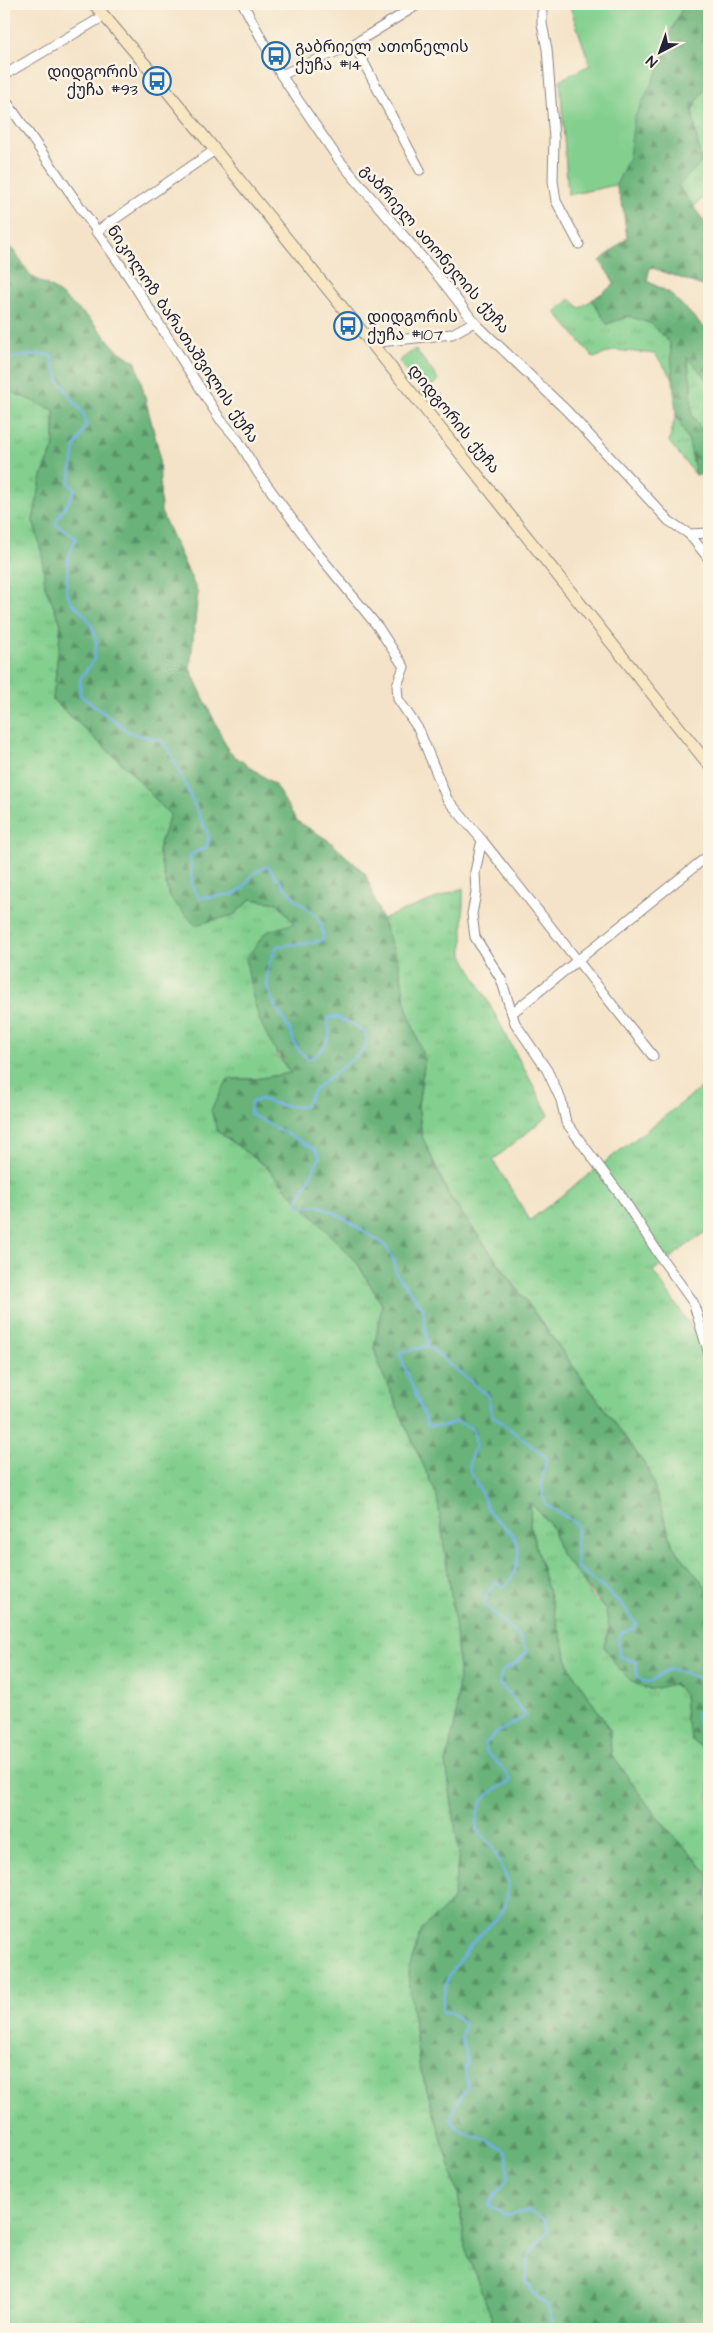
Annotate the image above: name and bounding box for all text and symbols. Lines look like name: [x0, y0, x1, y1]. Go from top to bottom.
north arrow: [636, 28, 686, 78]
place label: გაბრიელ ათონელის ქუჩა #14: [295, 36, 469, 76]
bus stop icon: გაბრიელ ათონელის ქუჩა #14: [261, 41, 291, 71]
text: N: [642, 50, 662, 71]
place label: დიდგორის ქუჩა #93: [47, 61, 138, 101]
bus stop icon: დიდგორის ქუჩა #93: [142, 66, 172, 96]
street label: გაბრიელ ათონელის ქუჩა: [355, 160, 515, 338]
street label: ნიკოლოზ ბარათაშვილის ქუჩა: [102, 221, 264, 447]
place label: დიდგორის ქუჩა #107: [367, 306, 458, 346]
bus stop icon: დიდგორის ქუჩა #107: [333, 311, 363, 341]
street label: დიდგორის ქუჩა: [403, 360, 505, 478]

